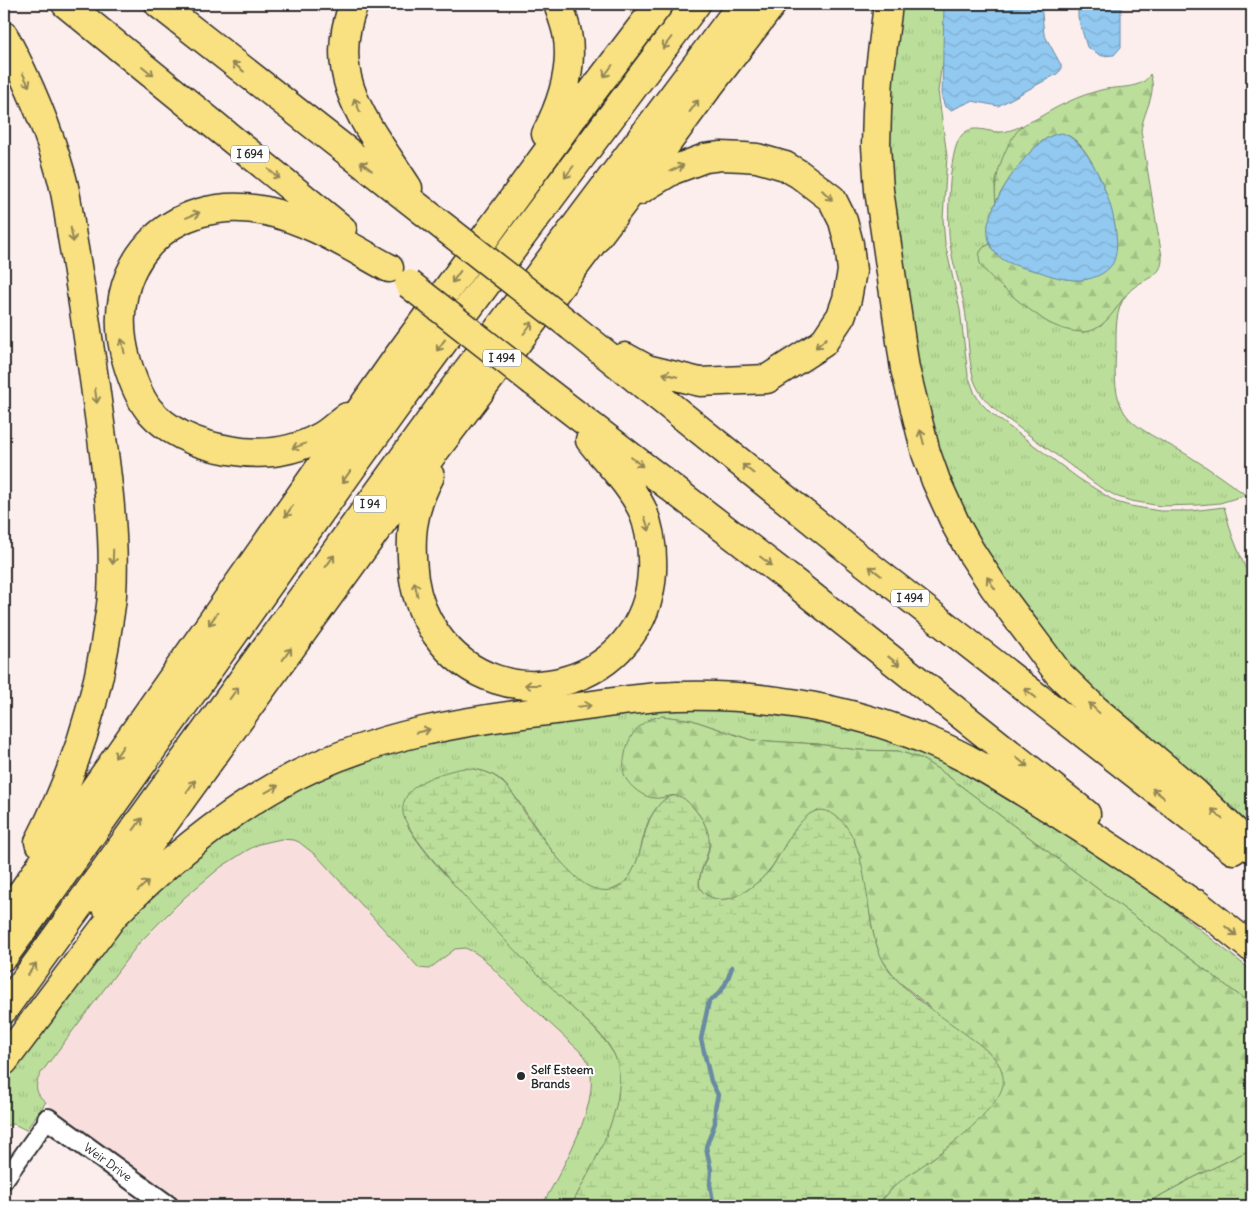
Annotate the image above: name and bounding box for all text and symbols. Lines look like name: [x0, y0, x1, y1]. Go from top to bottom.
one-way arrow: [661, 36, 672, 49]
one-way arrow: [232, 61, 245, 72]
one-way arrow: [603, 64, 614, 77]
one-way arrow: [141, 66, 154, 77]
one-way arrow: [21, 72, 31, 87]
one-way arrow: [351, 98, 361, 113]
one-way arrow: [689, 99, 699, 113]
road number: I 694: [231, 146, 269, 162]
one-way arrow: [360, 161, 373, 172]
one-way arrow: [669, 163, 684, 173]
one-way arrow: [563, 165, 574, 178]
one-way arrow: [267, 168, 280, 179]
one-way arrow: [821, 189, 833, 201]
one-way arrow: [185, 210, 200, 220]
one-way arrow: [67, 227, 77, 243]
one-way arrow: [451, 270, 461, 284]
one-way arrow: [523, 321, 533, 335]
one-way arrow: [815, 337, 827, 349]
one-way arrow: [118, 338, 127, 354]
one-way arrow: [436, 338, 446, 352]
road number: I 494: [483, 349, 521, 366]
one-way arrow: [663, 370, 679, 379]
one-way arrow: [91, 387, 101, 403]
one-way arrow: [917, 430, 926, 446]
one-way arrow: [292, 442, 307, 451]
one-way arrow: [630, 457, 644, 467]
one-way arrow: [742, 463, 755, 474]
one-way arrow: [341, 470, 351, 484]
road number: I 94: [354, 496, 386, 512]
one-way arrow: [284, 504, 294, 518]
one-way arrow: [643, 515, 652, 531]
one-way arrow: [108, 548, 118, 565]
one-way arrow: [324, 555, 335, 568]
one-way arrow: [759, 556, 773, 566]
one-way arrow: [869, 565, 882, 576]
one-way arrow: [986, 576, 997, 590]
one-way arrow: [411, 582, 420, 598]
road number: I 494: [891, 590, 929, 606]
one-way arrow: [208, 612, 218, 626]
one-way arrow: [282, 647, 292, 661]
one-way arrow: [887, 656, 901, 666]
one-way arrow: [524, 680, 540, 690]
one-way arrow: [229, 686, 239, 700]
one-way arrow: [1024, 687, 1037, 698]
one-way arrow: [575, 701, 591, 711]
one-way arrow: [1088, 702, 1101, 714]
one-way arrow: [415, 726, 431, 735]
one-way arrow: [114, 745, 124, 759]
one-way arrow: [1015, 756, 1028, 767]
one-way arrow: [186, 780, 197, 793]
one-way arrow: [265, 784, 280, 794]
one-way arrow: [1152, 787, 1165, 798]
one-way arrow: [1211, 808, 1224, 820]
one-way arrow: [133, 817, 143, 831]
one-way arrow: [136, 881, 149, 892]
one-way arrow: [1224, 926, 1237, 937]
one-way arrow: [27, 963, 37, 977]
place label: Self Esteem Brands: [531, 1062, 594, 1091]
marker: Self Esteem Brands: [515, 1070, 527, 1082]
street label: Weir Drive: [81, 1140, 135, 1184]

